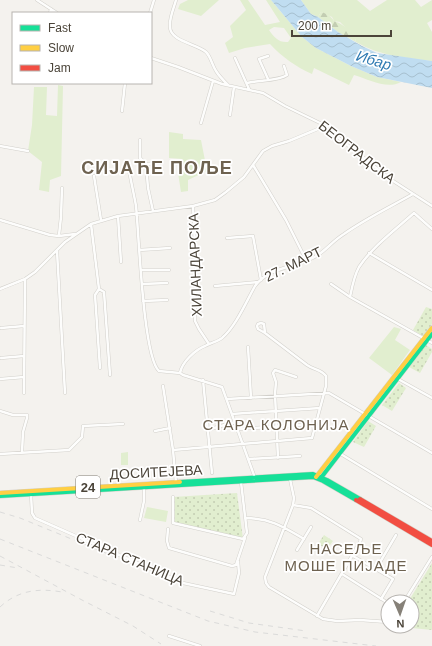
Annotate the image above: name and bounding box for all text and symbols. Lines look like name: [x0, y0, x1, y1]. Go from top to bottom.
legend: [12, 12, 152, 84]
scale bar: [292, 12, 391, 38]
text: 200 m: [298, 19, 331, 33]
text: Fast: [48, 21, 72, 35]
text: Slow: [48, 41, 74, 55]
water label: Ибар: [354, 47, 394, 73]
text: Jam: [48, 61, 71, 75]
street label: БЕОГРАДСКА: [316, 117, 399, 187]
district label: СИЈАЋЕ ПОЉЕ: [81, 158, 233, 178]
street label: ХИЛАНДАРСКА: [185, 212, 205, 317]
street label: 27. МАРТ: [262, 243, 325, 285]
district label: СТАРА КОЛОНИЈА: [203, 416, 349, 433]
street label: ДОСИТЕЈЕВА: [109, 462, 204, 482]
road number: 24: [76, 476, 100, 498]
street label: СТАРА СТАНИЦА: [74, 529, 187, 589]
district label: НАСЕЉЕ МОШЕ ПИЈАДЕ: [285, 540, 407, 574]
north arrow: [380, 594, 420, 634]
text: N: [396, 618, 405, 630]

